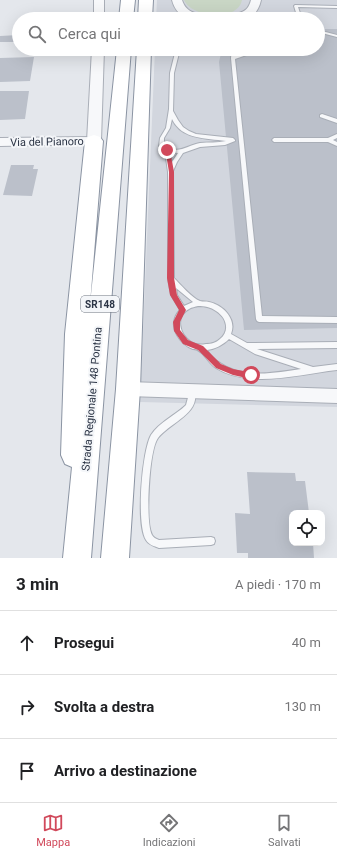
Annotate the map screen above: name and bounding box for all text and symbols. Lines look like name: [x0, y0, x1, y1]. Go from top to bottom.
search box: [12, 12, 325, 56]
icon: search: [26, 23, 48, 45]
text: Cerca qui: [58, 25, 121, 43]
street label: Via del Pianoro: [10, 135, 84, 149]
route end: [158, 141, 176, 159]
road number: SR148: [81, 296, 119, 312]
street label: Strada Regionale 148 Pontina: [79, 326, 105, 471]
route start: [242, 366, 260, 384]
map controls: [289, 510, 325, 546]
button: locate: [289, 510, 325, 546]
text: 3 min: [16, 574, 59, 594]
text: A piedi · 170 m: [235, 577, 321, 592]
icon: ahead: [16, 632, 38, 654]
text: Prosegui: [54, 634, 114, 652]
text: 40 m: [292, 635, 321, 650]
icon: right: [16, 696, 38, 718]
text: Svolta a destra: [54, 698, 154, 716]
text: 130 m: [284, 699, 321, 714]
icon: arrive: [16, 760, 38, 782]
text: Arrivo a destinazione: [54, 762, 197, 780]
tab: Mappa: [36, 812, 70, 849]
tab: Indicazioni: [143, 812, 196, 849]
tab: Salvati: [268, 812, 301, 849]

